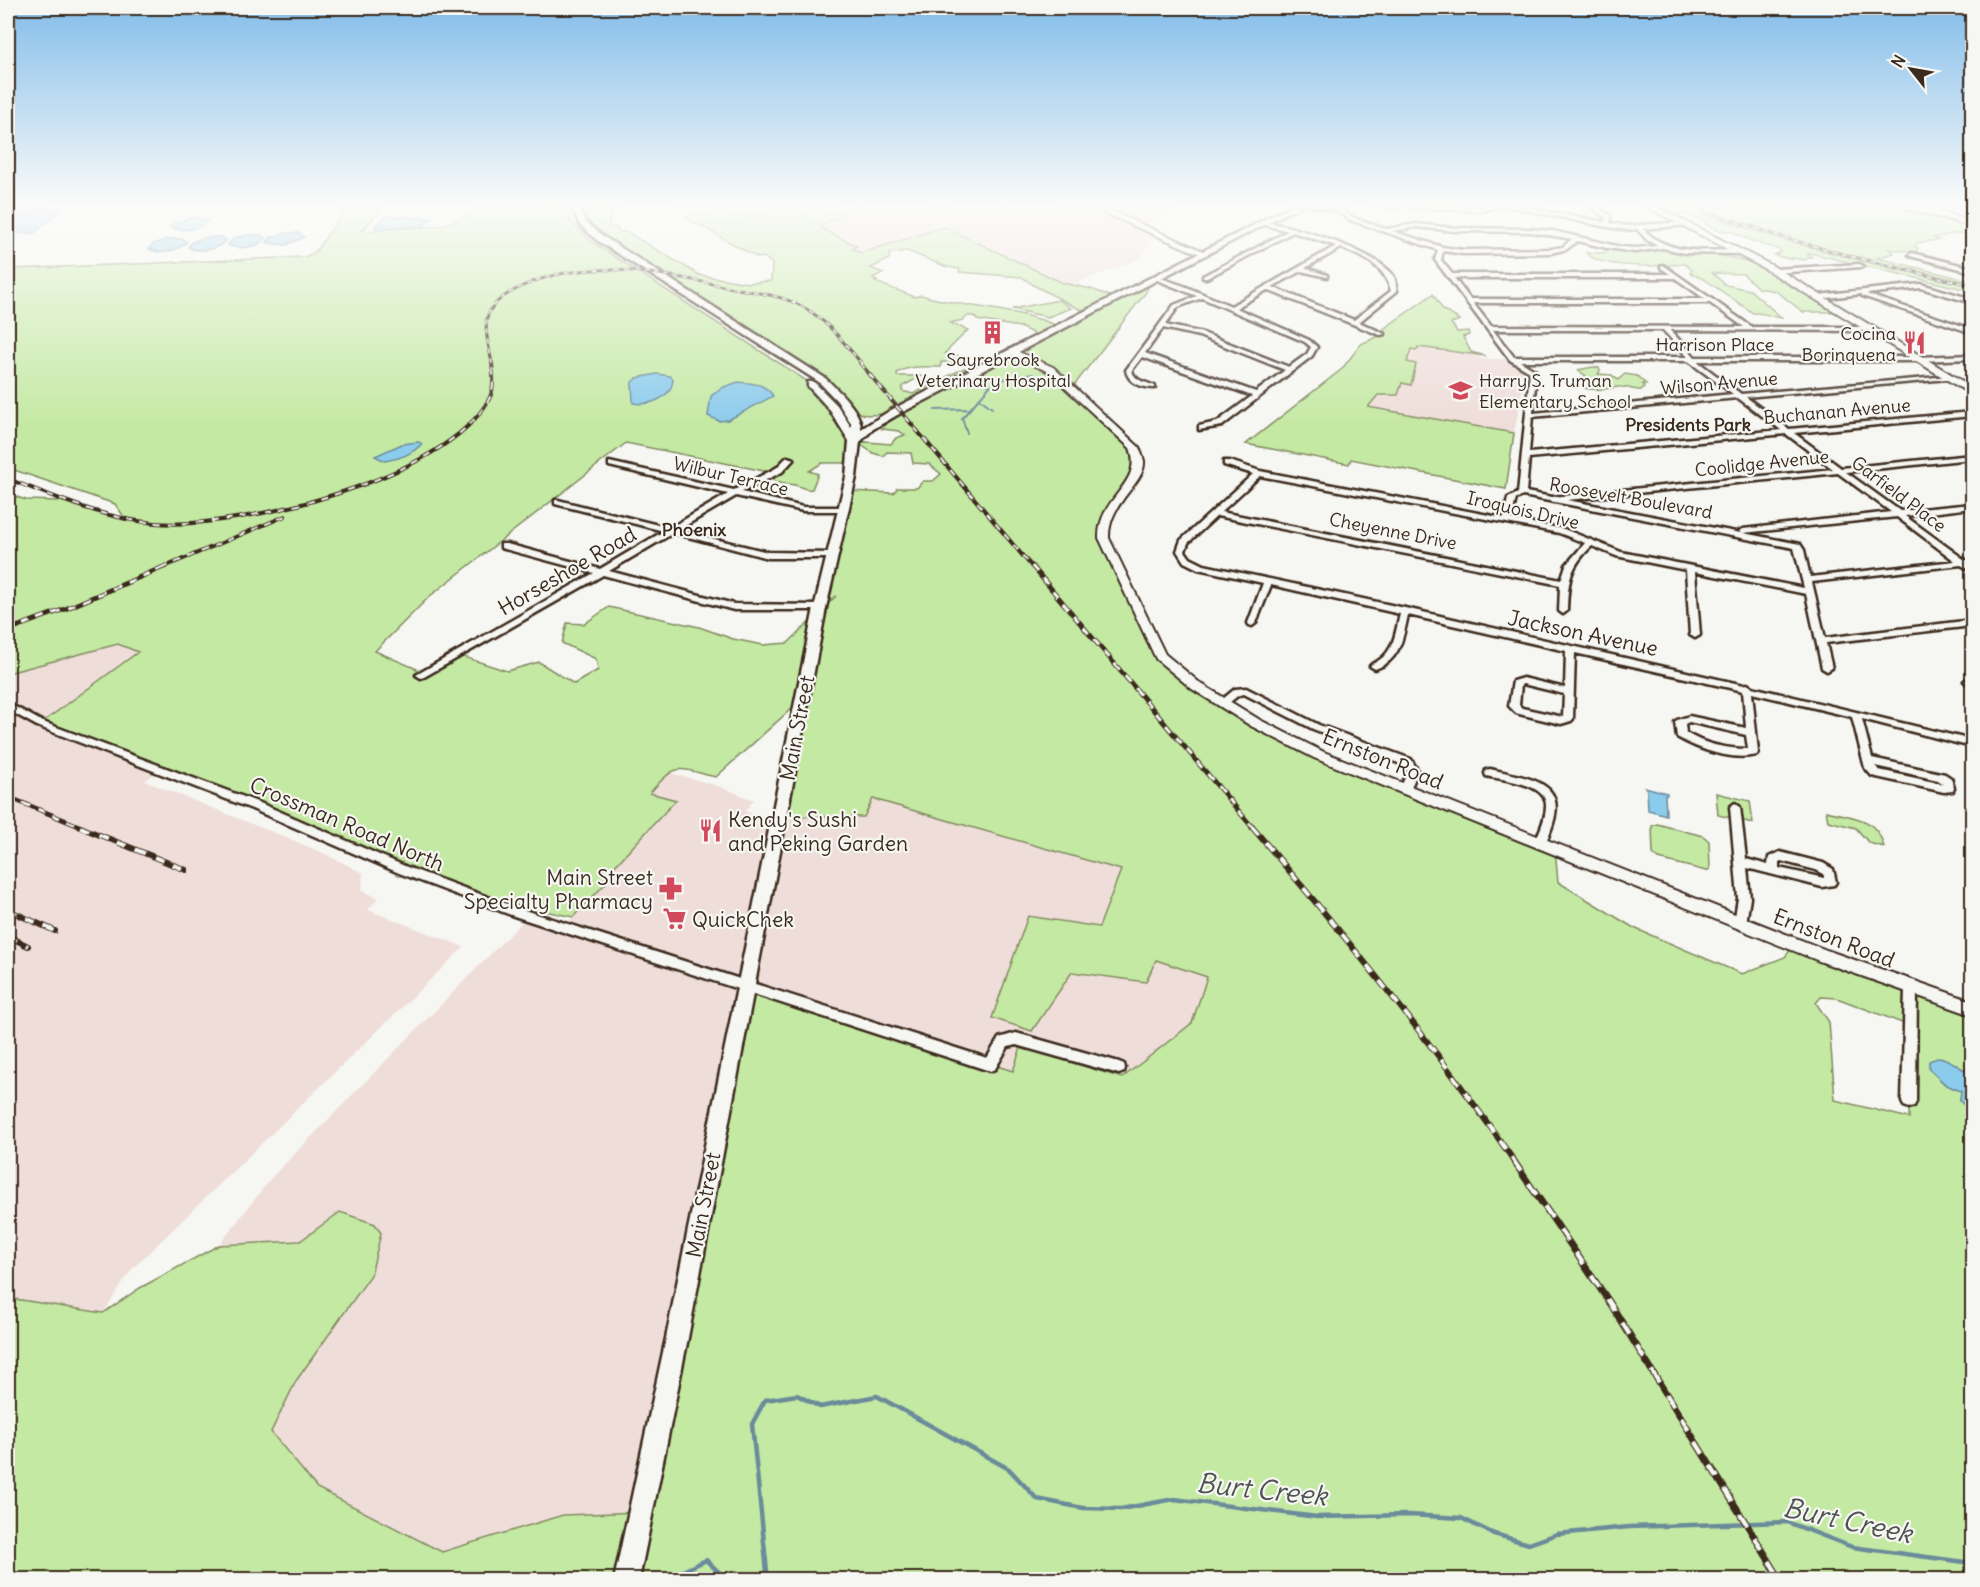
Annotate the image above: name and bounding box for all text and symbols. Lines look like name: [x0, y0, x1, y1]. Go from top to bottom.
north arrow: [1881, 39, 1941, 99]
text: N: [1887, 51, 1910, 71]
building icon: Sayrebrook Veterinary Hospital: [980, 320, 1006, 346]
place label: Cocina Borinquena: [1802, 322, 1896, 366]
restaurant icon: Cocina Borinquena: [1901, 330, 1927, 356]
street label: Harrison Place: [1656, 333, 1774, 356]
place label: Sayrebrook Veterinary Hospital: [915, 348, 1071, 392]
street label: Wilson Avenue: [1659, 366, 1779, 400]
place label: Harry S. Truman Elementary School: [1479, 369, 1631, 413]
school or university icon: Harry S. Truman Elementary School: [1448, 377, 1474, 403]
street label: Buchanan Avenue: [1762, 393, 1912, 429]
district label: Presidents Park: [1625, 413, 1751, 436]
street label: Coolidge Avenue: [1694, 445, 1830, 481]
street label: Garfield Place: [1847, 451, 1951, 537]
street label: Wilbur Terrace: [671, 452, 791, 500]
street label: Roosevelt Boulevard: [1548, 472, 1715, 524]
street label: Iroquois Drive: [1465, 486, 1581, 534]
street label: Cheyenne Drive: [1327, 507, 1459, 555]
district label: Phoenix: [662, 518, 726, 541]
street label: Horseshoe Road: [493, 520, 641, 622]
street label: Jackson Avenue: [1505, 604, 1661, 662]
street label: Main Street: [774, 673, 820, 783]
street label: Ernston Road: [1319, 723, 1447, 795]
street label: Crossman Road North: [246, 771, 448, 877]
place label: Kendy's Sushi and Peking Garden: [728, 806, 908, 857]
restaurant icon: Kendy's Sushi and Peking Garden: [697, 818, 723, 844]
place label: Main Street Specialty Pharmacy: [464, 864, 653, 915]
pharmacy icon: Main Street Specialty Pharmacy: [658, 876, 684, 902]
street label: Ernston Road: [1770, 902, 1898, 974]
supermarket icon: QuickChek: [661, 906, 687, 932]
place label: QuickChek: [692, 906, 794, 933]
street label: Main Street: [680, 1150, 726, 1260]
water label: Burt Creek: [1195, 1465, 1331, 1513]
water label: Burt Creek: [1781, 1490, 1918, 1551]

